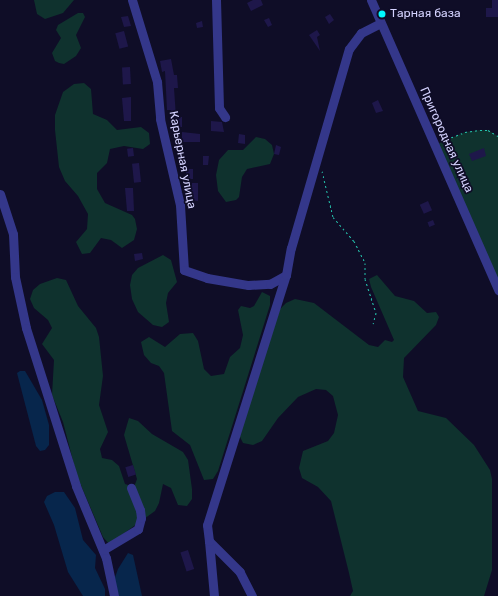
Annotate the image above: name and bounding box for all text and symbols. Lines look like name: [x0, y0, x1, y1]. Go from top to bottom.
place label: Тарная база: [390, 7, 460, 21]
marker: Тарная база: [377, 9, 387, 19]
street label: Пригородная улица: [416, 85, 476, 195]
street label: Карьерная улица: [165, 110, 199, 210]

